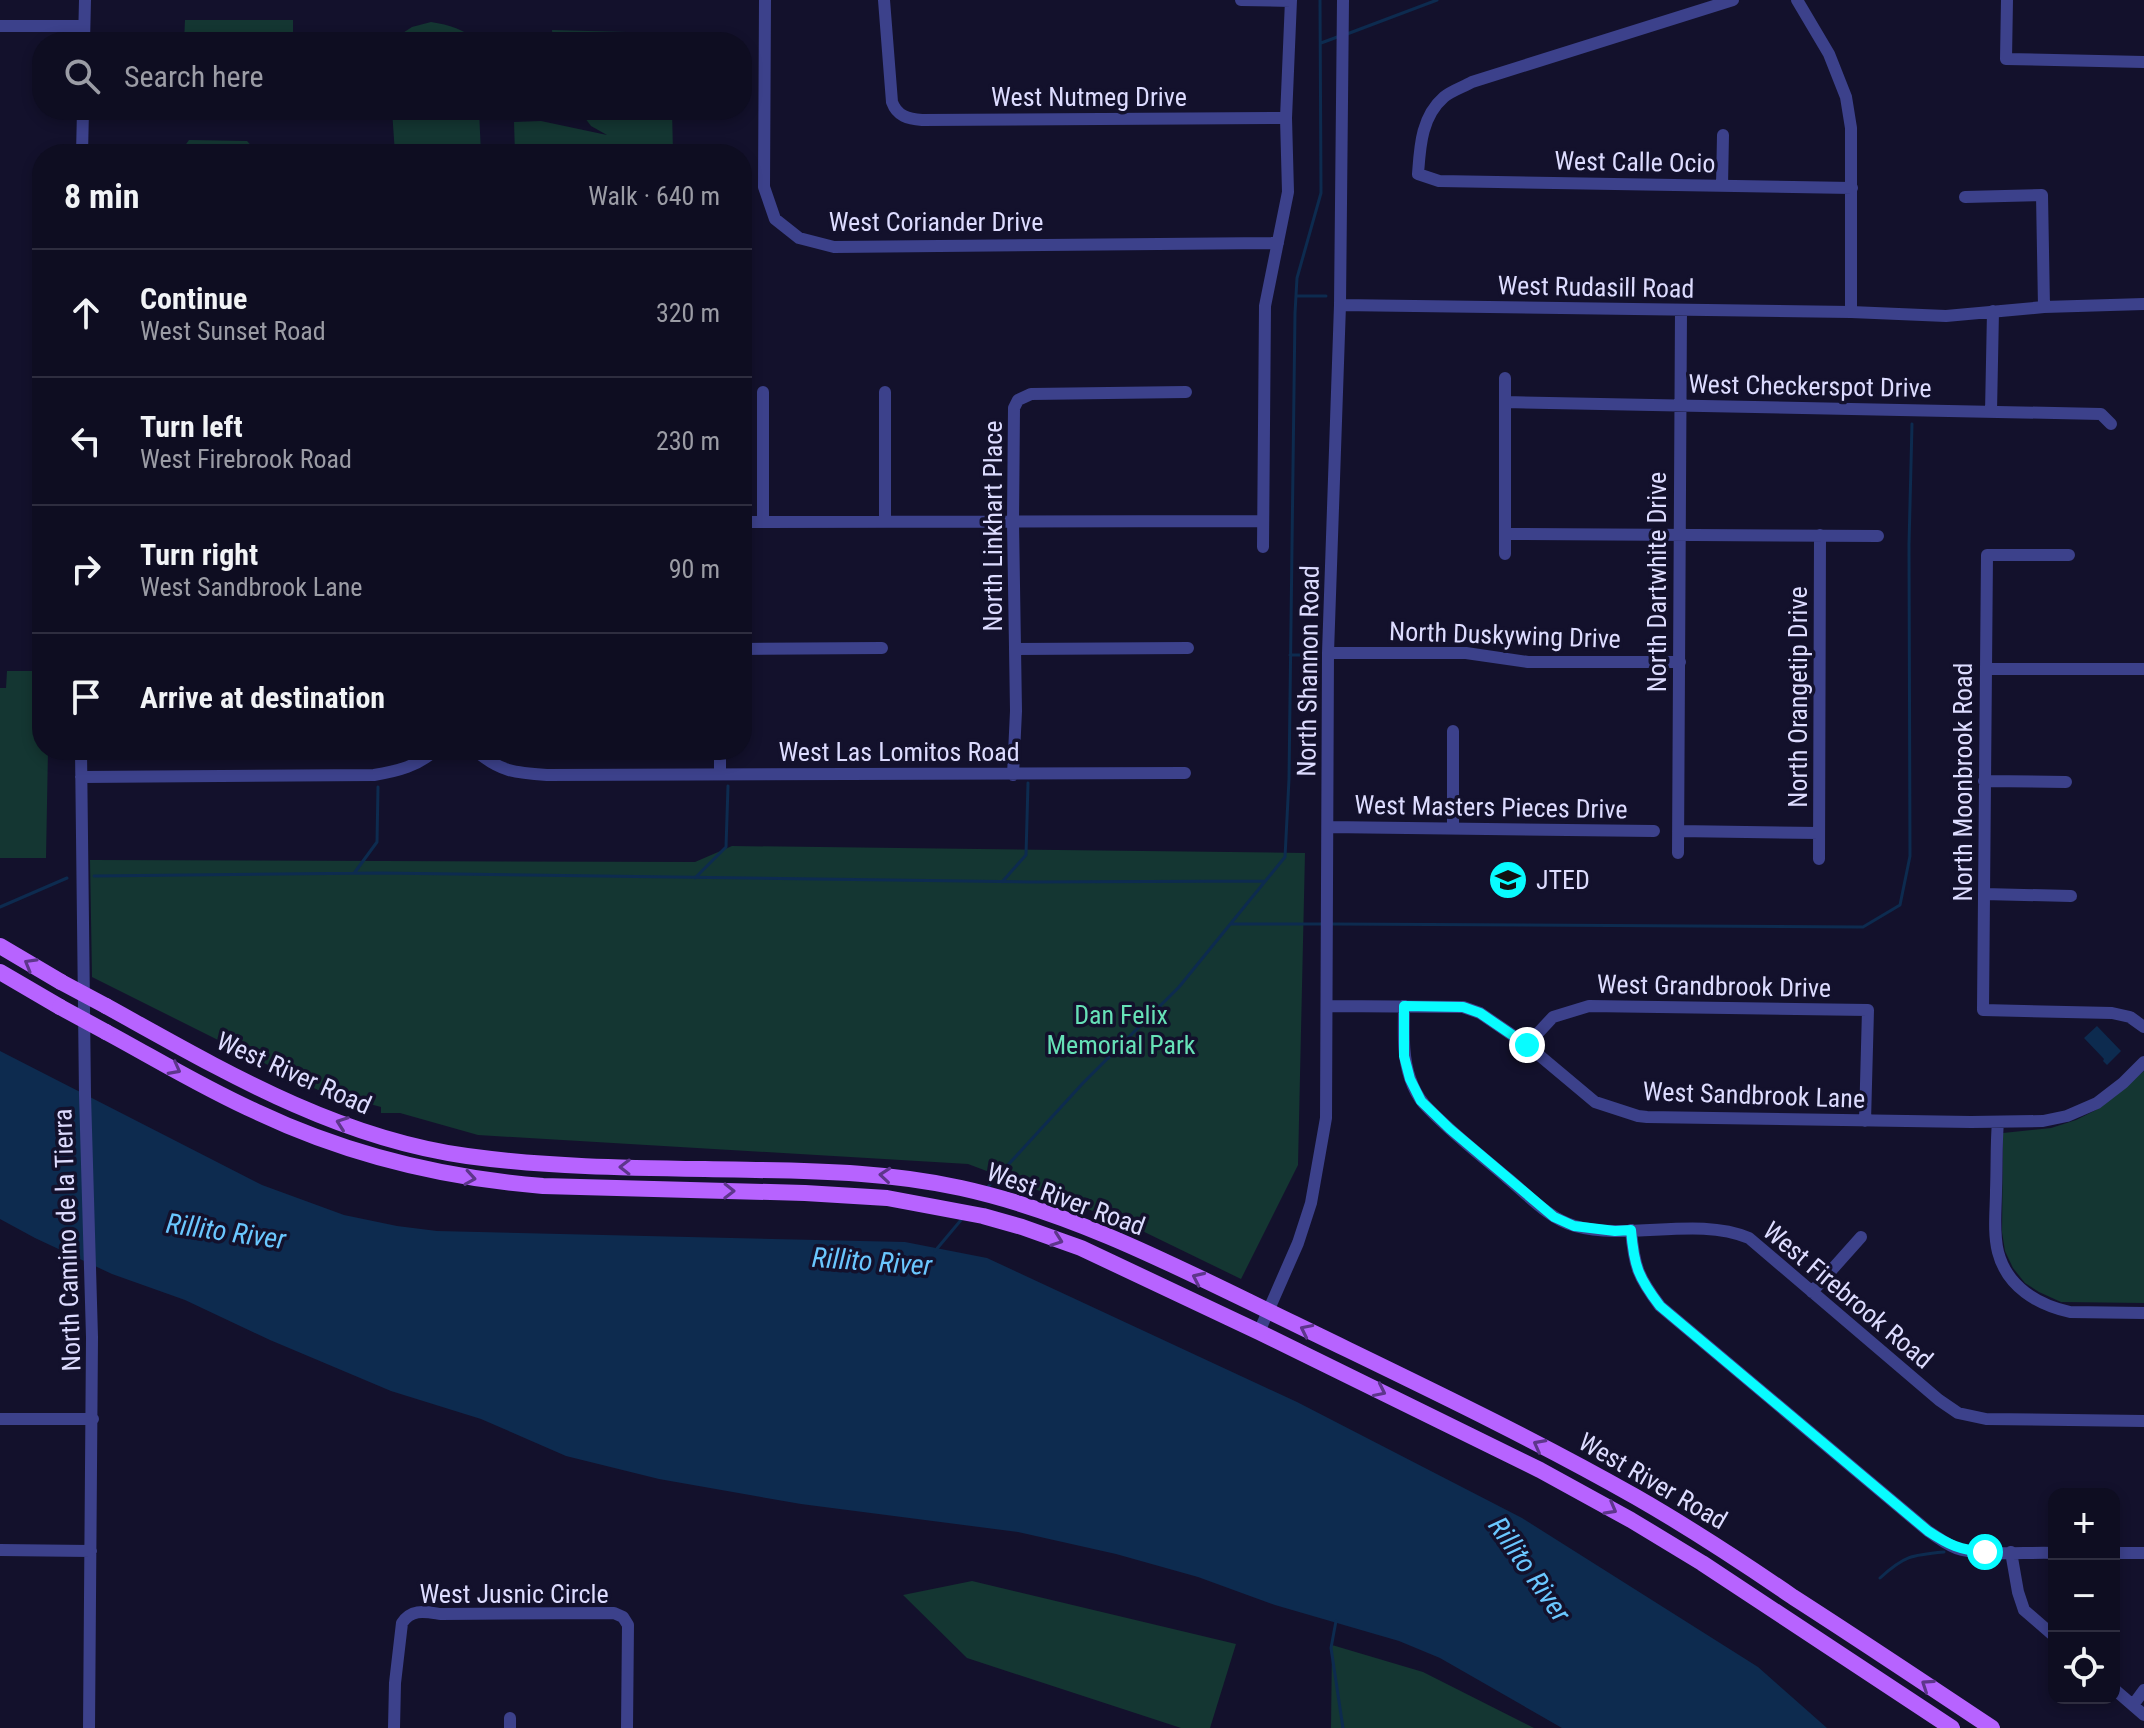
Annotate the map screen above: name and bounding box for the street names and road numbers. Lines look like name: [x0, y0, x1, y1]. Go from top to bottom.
street label: West Nutmeg Drive: [991, 82, 1187, 112]
street label: West Calle Ocio: [1554, 146, 1716, 178]
street label: West Coriander Drive: [829, 207, 1043, 237]
street label: West Rudasill Road: [1497, 270, 1695, 304]
street label: West Checkerspot Drive: [1688, 369, 1932, 403]
street label: North Linkhart Place: [978, 421, 1008, 631]
street label: North Dartwhite Drive: [1642, 472, 1672, 692]
street label: North Shannon Road: [1291, 565, 1325, 777]
street label: North Orangetip Drive: [1783, 586, 1813, 808]
street label: North Duskywing Drive: [1389, 616, 1621, 654]
street label: North Moonbrook Road: [1948, 663, 1978, 901]
street label: West Las Lomitos Road: [778, 737, 1020, 767]
street label: West Masters Pieces Drive: [1354, 790, 1628, 824]
street label: West Grandbrook Drive: [1597, 969, 1831, 1003]
street label: West River Road: [212, 1026, 376, 1120]
street label: West Sandbrook Lane: [1642, 1076, 1866, 1114]
street label: North Camino de la Tierra: [47, 1108, 87, 1372]
street label: West River Road: [983, 1156, 1149, 1242]
street label: West Firebrook Road: [1757, 1215, 1939, 1375]
street label: West River Road: [1574, 1426, 1732, 1536]
street label: West Jusnic Circle: [419, 1579, 609, 1609]

